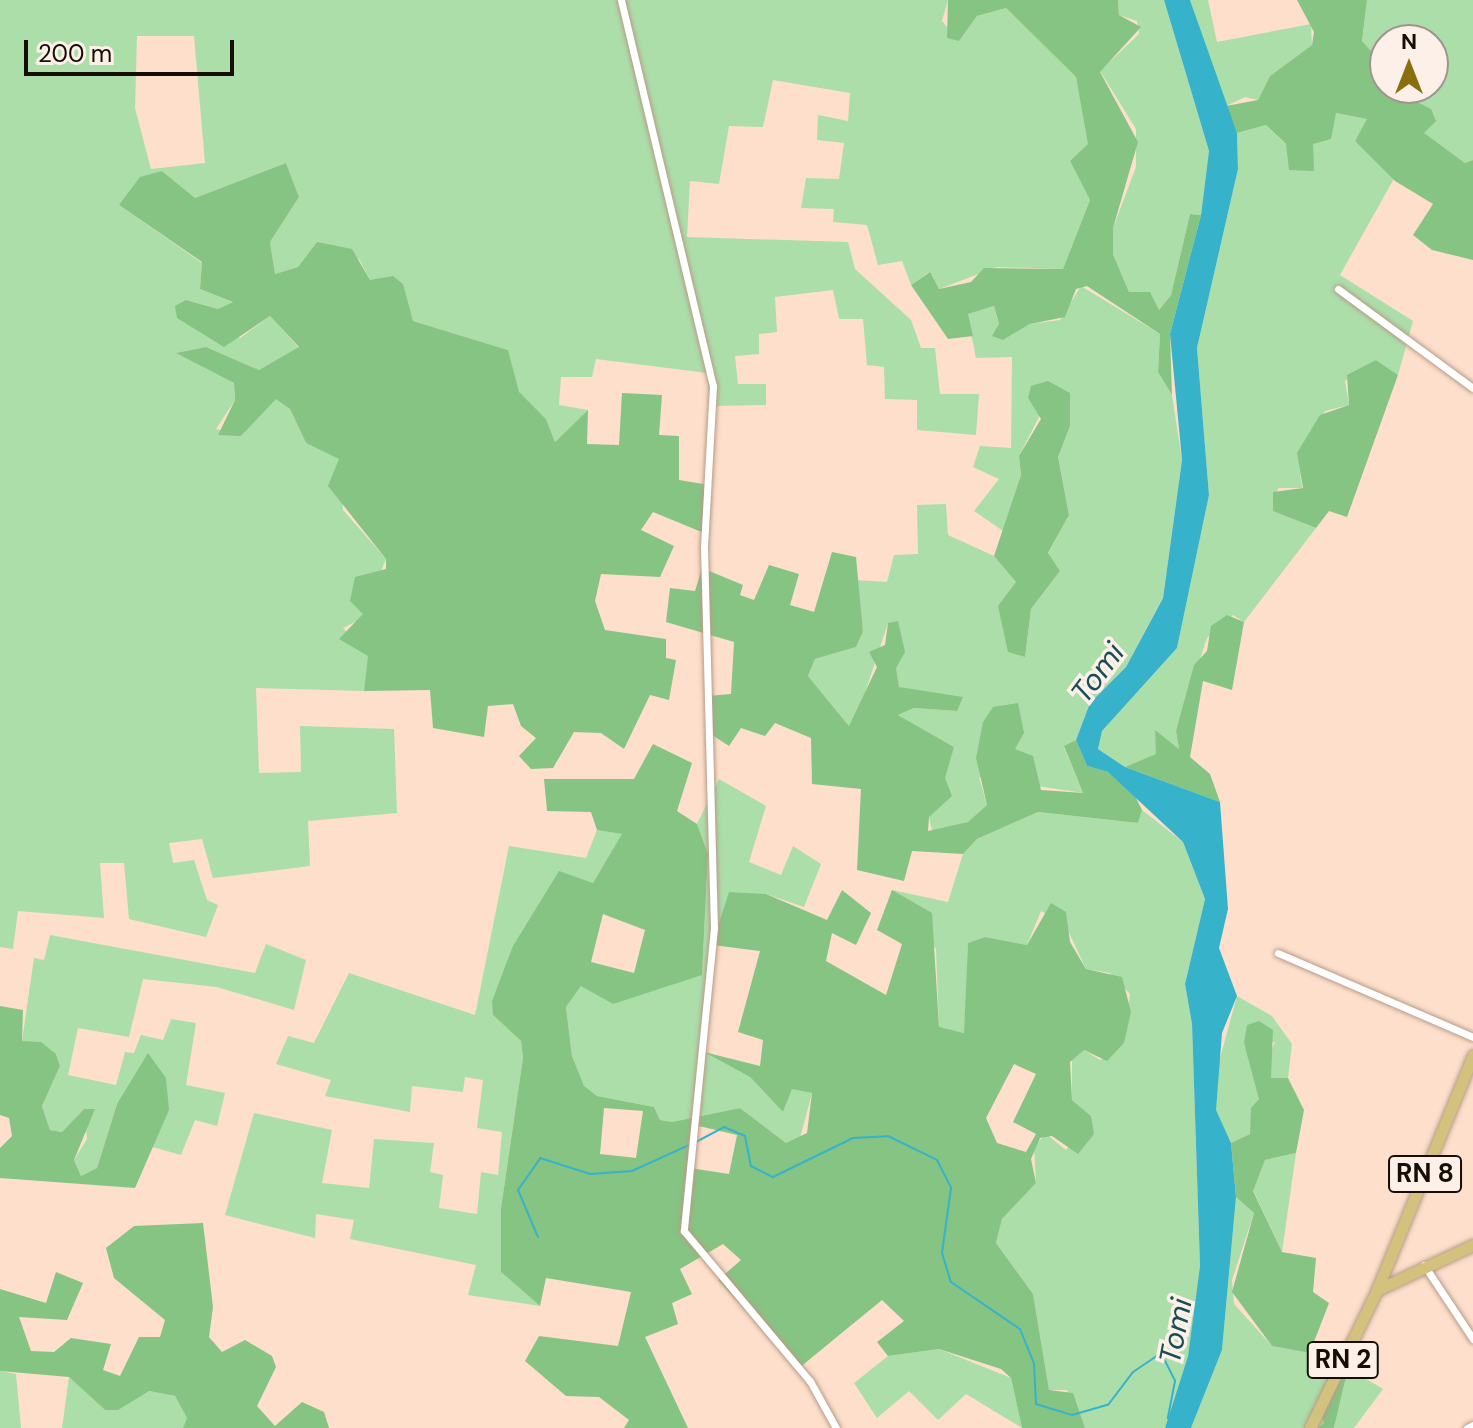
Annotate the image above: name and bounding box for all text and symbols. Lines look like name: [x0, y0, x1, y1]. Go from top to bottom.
scale bar: [28, 24, 238, 74]
north arrow: [1369, 24, 1449, 104]
text: N: [1401, 27, 1417, 56]
text: 200 m: [38, 38, 112, 69]
water label: Tomi: [1064, 636, 1132, 710]
road number: RN 8: [1387, 1152, 1463, 1196]
water label: Tomi: [1152, 1295, 1200, 1367]
road number: RN 2: [1305, 1338, 1381, 1382]

